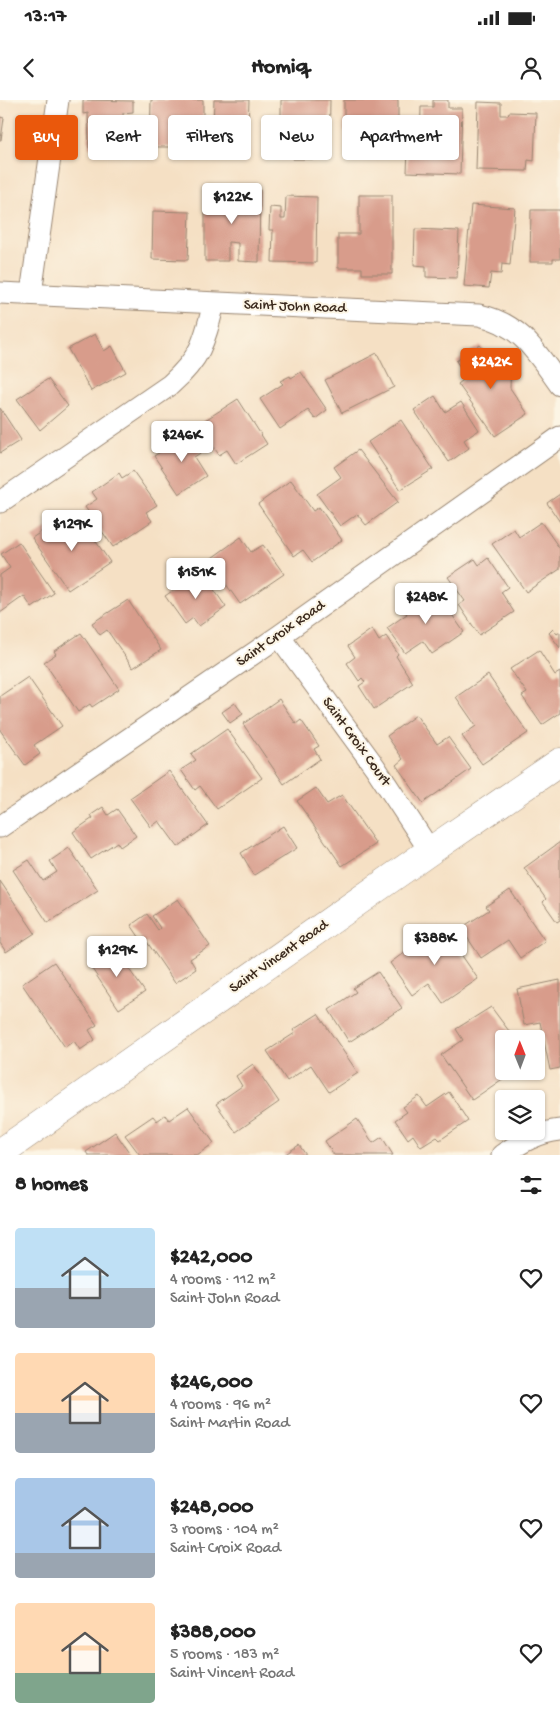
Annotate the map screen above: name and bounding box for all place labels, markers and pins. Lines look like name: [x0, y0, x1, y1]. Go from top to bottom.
pin: $122K: [197, 182, 267, 225]
pin: $242K: [456, 348, 526, 390]
pin: $246K: [147, 420, 217, 463]
pin: $129K: [37, 510, 107, 552]
pin: $151K: [161, 558, 231, 600]
pin: $248K: [391, 582, 461, 625]
pin: $388K: [400, 924, 470, 966]
pin: $129K: [82, 936, 152, 978]

